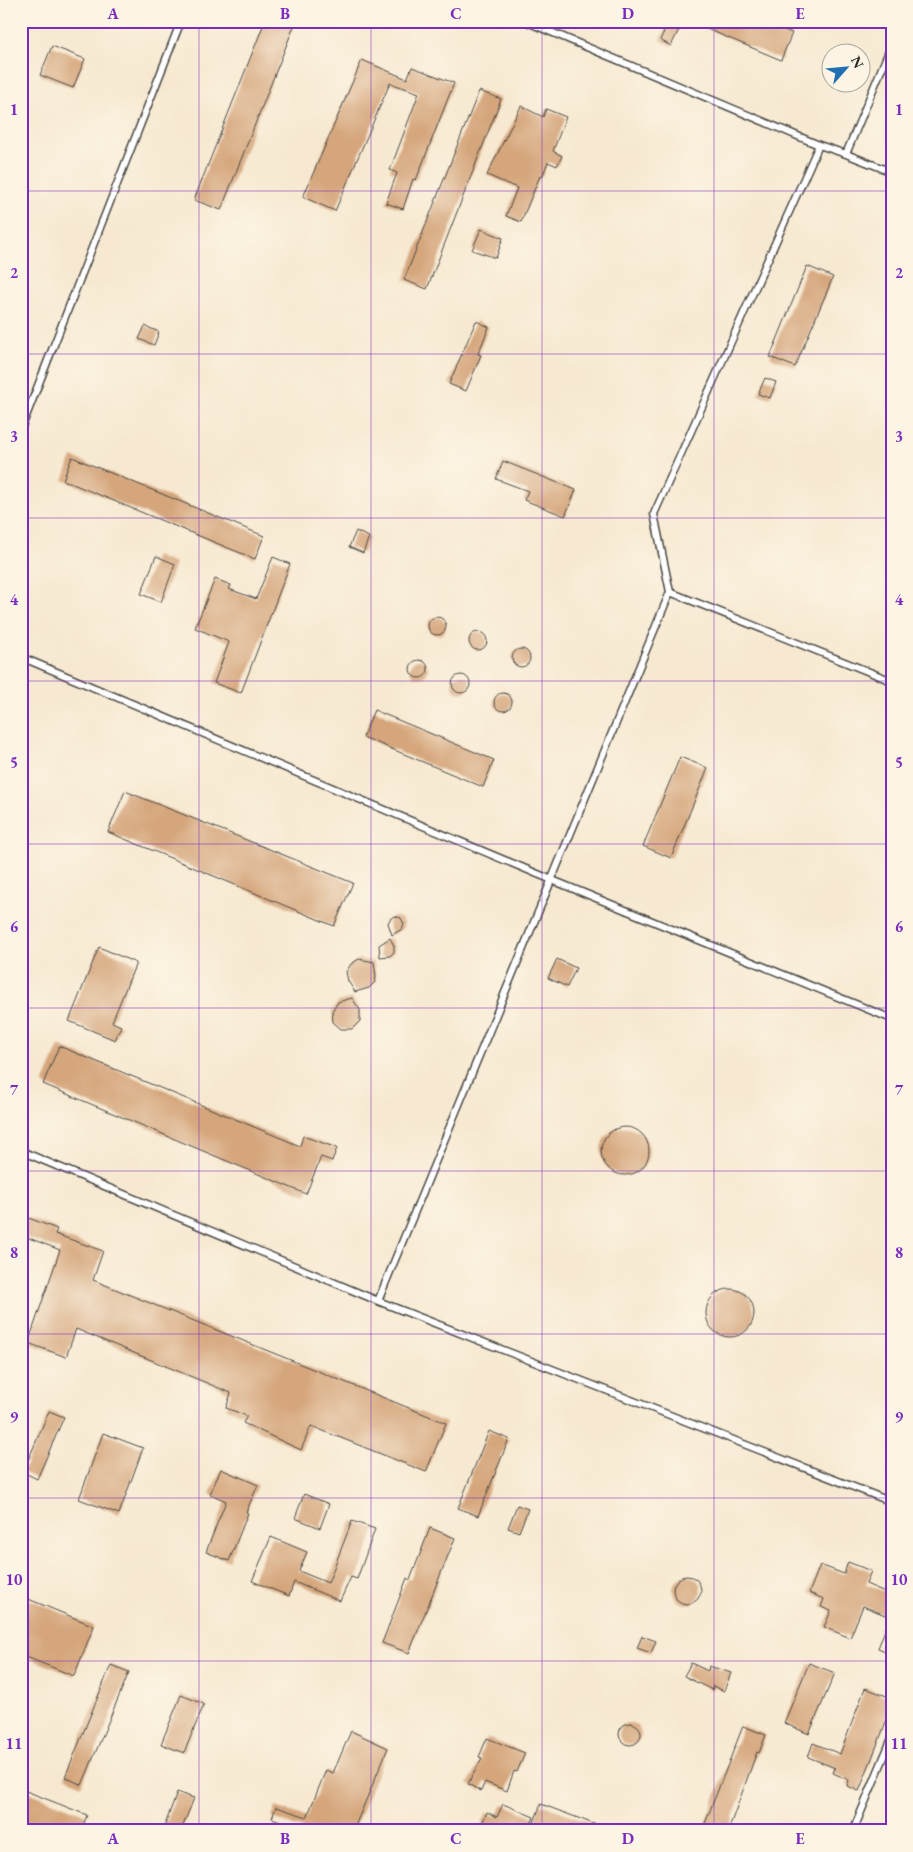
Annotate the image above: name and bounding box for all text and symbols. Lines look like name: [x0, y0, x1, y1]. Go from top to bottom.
text: A: [106, 3, 119, 24]
text: B: [280, 3, 290, 24]
text: C: [450, 3, 462, 24]
text: D: [622, 3, 634, 24]
text: E: [795, 3, 805, 24]
north arrow: [820, 42, 870, 92]
text: N: [847, 53, 868, 72]
text: 1: [10, 99, 18, 120]
text: 1: [895, 99, 903, 120]
text: 2: [10, 262, 19, 283]
text: 2: [895, 262, 904, 283]
text: 3: [10, 426, 18, 447]
text: 3: [895, 426, 903, 447]
text: 4: [10, 589, 19, 610]
text: 4: [895, 589, 904, 610]
text: 5: [10, 752, 18, 773]
text: 5: [895, 752, 903, 773]
text: 6: [10, 916, 19, 937]
text: 6: [895, 916, 904, 937]
text: 7: [10, 1079, 19, 1100]
text: 7: [895, 1079, 904, 1100]
text: 8: [10, 1242, 18, 1263]
text: 8: [895, 1242, 903, 1263]
text: 9: [10, 1406, 19, 1427]
text: 9: [895, 1406, 904, 1427]
text: 10: [6, 1569, 23, 1590]
text: 10: [891, 1569, 908, 1590]
text: 11: [6, 1733, 22, 1754]
text: 11: [891, 1733, 907, 1754]
text: A: [106, 1828, 119, 1849]
text: B: [280, 1828, 290, 1849]
text: C: [450, 1828, 462, 1849]
text: D: [622, 1828, 634, 1849]
text: E: [795, 1828, 805, 1849]

